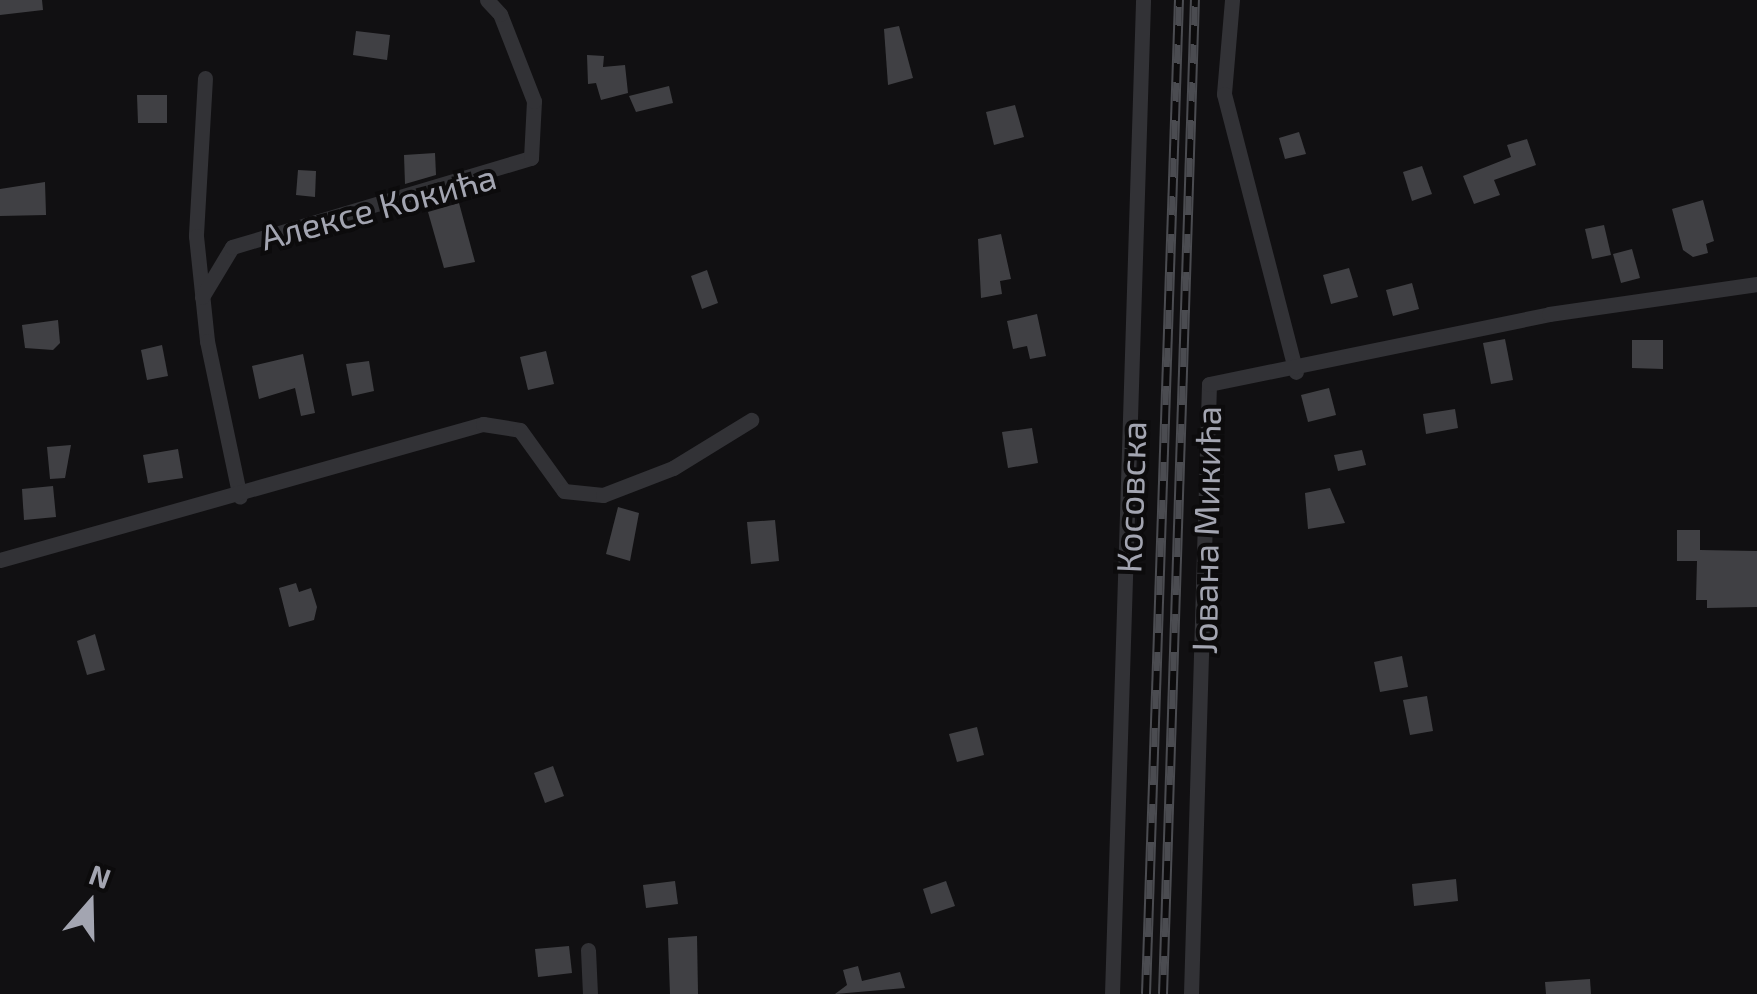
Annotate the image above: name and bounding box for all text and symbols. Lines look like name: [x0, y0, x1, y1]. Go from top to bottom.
street label: Алексе Кокића: [255, 154, 501, 258]
street label: Јована Микића: [1182, 405, 1228, 655]
street label: Косовска: [1106, 420, 1154, 574]
north arrow: [40, 854, 140, 954]
text: N: [85, 856, 116, 895]

